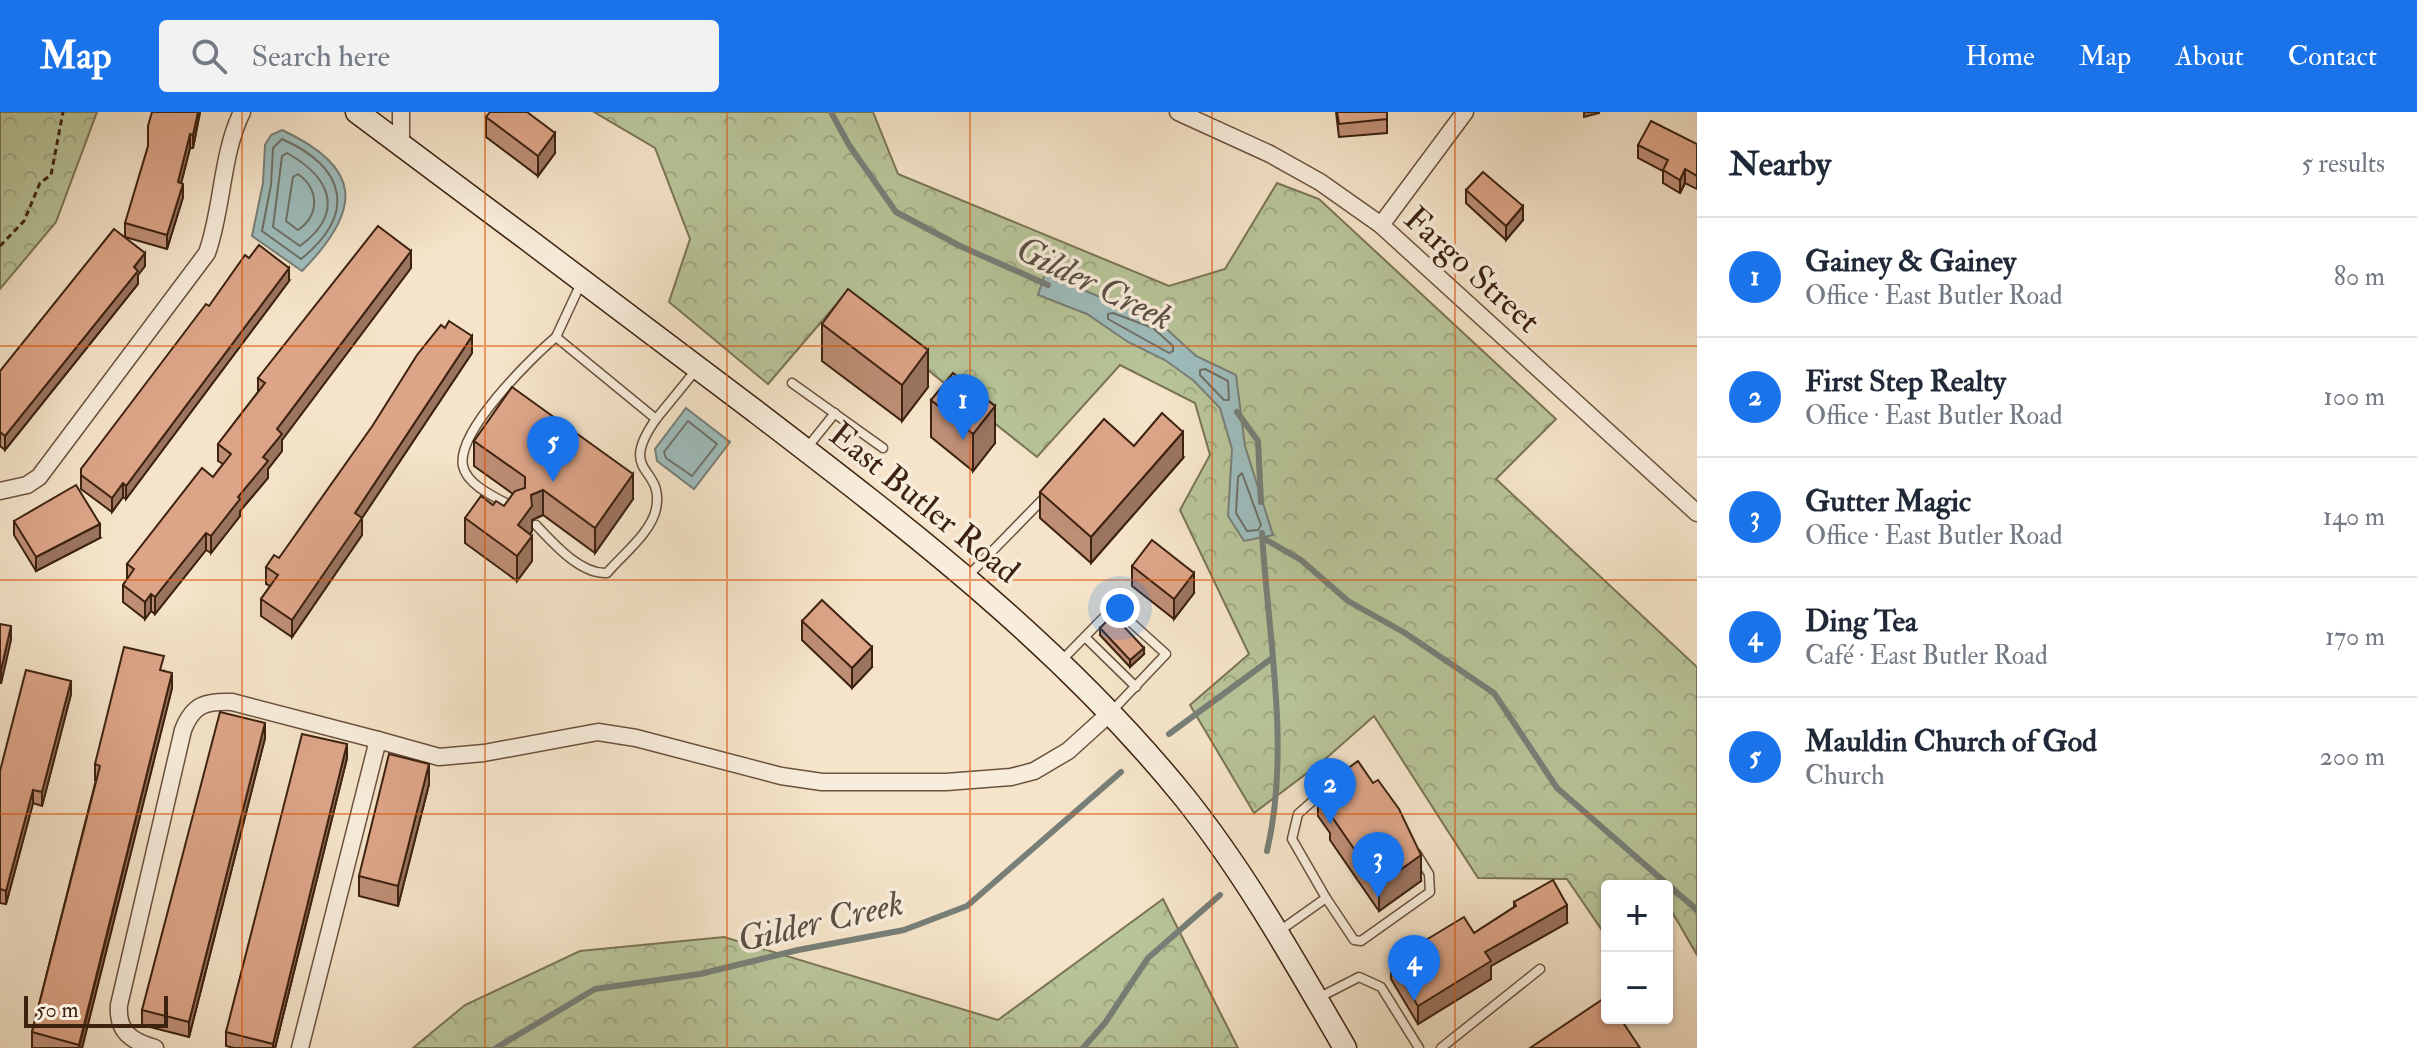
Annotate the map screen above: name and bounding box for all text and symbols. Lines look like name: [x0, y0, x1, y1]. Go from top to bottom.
search box: [159, 20, 719, 92]
text: Map: [40, 32, 111, 80]
icon: search: [187, 34, 231, 78]
text: Search here: [251, 38, 390, 75]
text: Home: [1965, 39, 2035, 74]
text: Map: [2079, 39, 2131, 74]
text: About: [2175, 39, 2244, 74]
text: Contact: [2288, 39, 2377, 74]
text: Nearby: [1729, 143, 1831, 186]
text: 5 results: [2301, 148, 2385, 180]
street label: Fargo Street: [1395, 198, 1549, 343]
water label: Gilder Creek: [1009, 226, 1180, 341]
text: Gainey & Gainey: [1805, 243, 2016, 280]
text: 1: [1750, 261, 1760, 293]
text: 80 m: [2334, 261, 2385, 293]
text: Office · East Butler Road: [1805, 280, 2063, 312]
text: First Step Realty: [1805, 363, 2006, 400]
pin: 1: [937, 374, 989, 440]
text: 2: [1748, 381, 1762, 413]
text: 100 m: [2324, 381, 2385, 413]
text: Office · East Butler Road: [1805, 400, 2063, 432]
street label: East Butler Road: [820, 413, 1028, 593]
pin: 5: [527, 416, 579, 482]
text: Gutter Magic: [1805, 483, 1971, 520]
text: 3: [1750, 501, 1760, 533]
text: 140 m: [2323, 501, 2385, 533]
text: Office · East Butler Road: [1805, 520, 2063, 552]
your location: [1100, 588, 1140, 628]
text: Ding Tea: [1805, 603, 1917, 640]
text: 4: [1748, 621, 1762, 653]
text: 170 m: [2325, 621, 2385, 653]
text: Café · East Butler Road: [1805, 640, 2048, 672]
text: Mauldin Church of God: [1805, 723, 2097, 760]
text: 5: [1749, 741, 1761, 773]
text: 200 m: [2320, 741, 2385, 773]
pin: 2: [1304, 758, 1356, 824]
text: Church: [1805, 760, 1885, 792]
pin: 3: [1352, 832, 1404, 898]
map controls: [1601, 880, 1673, 1024]
button: +: [1601, 880, 1673, 952]
water label: Gilder Creek: [733, 881, 908, 962]
pin: 4: [1388, 935, 1440, 1001]
button: −: [1601, 952, 1673, 1024]
scale bar: [24, 992, 168, 1028]
text: 50 m: [36, 996, 78, 1024]

